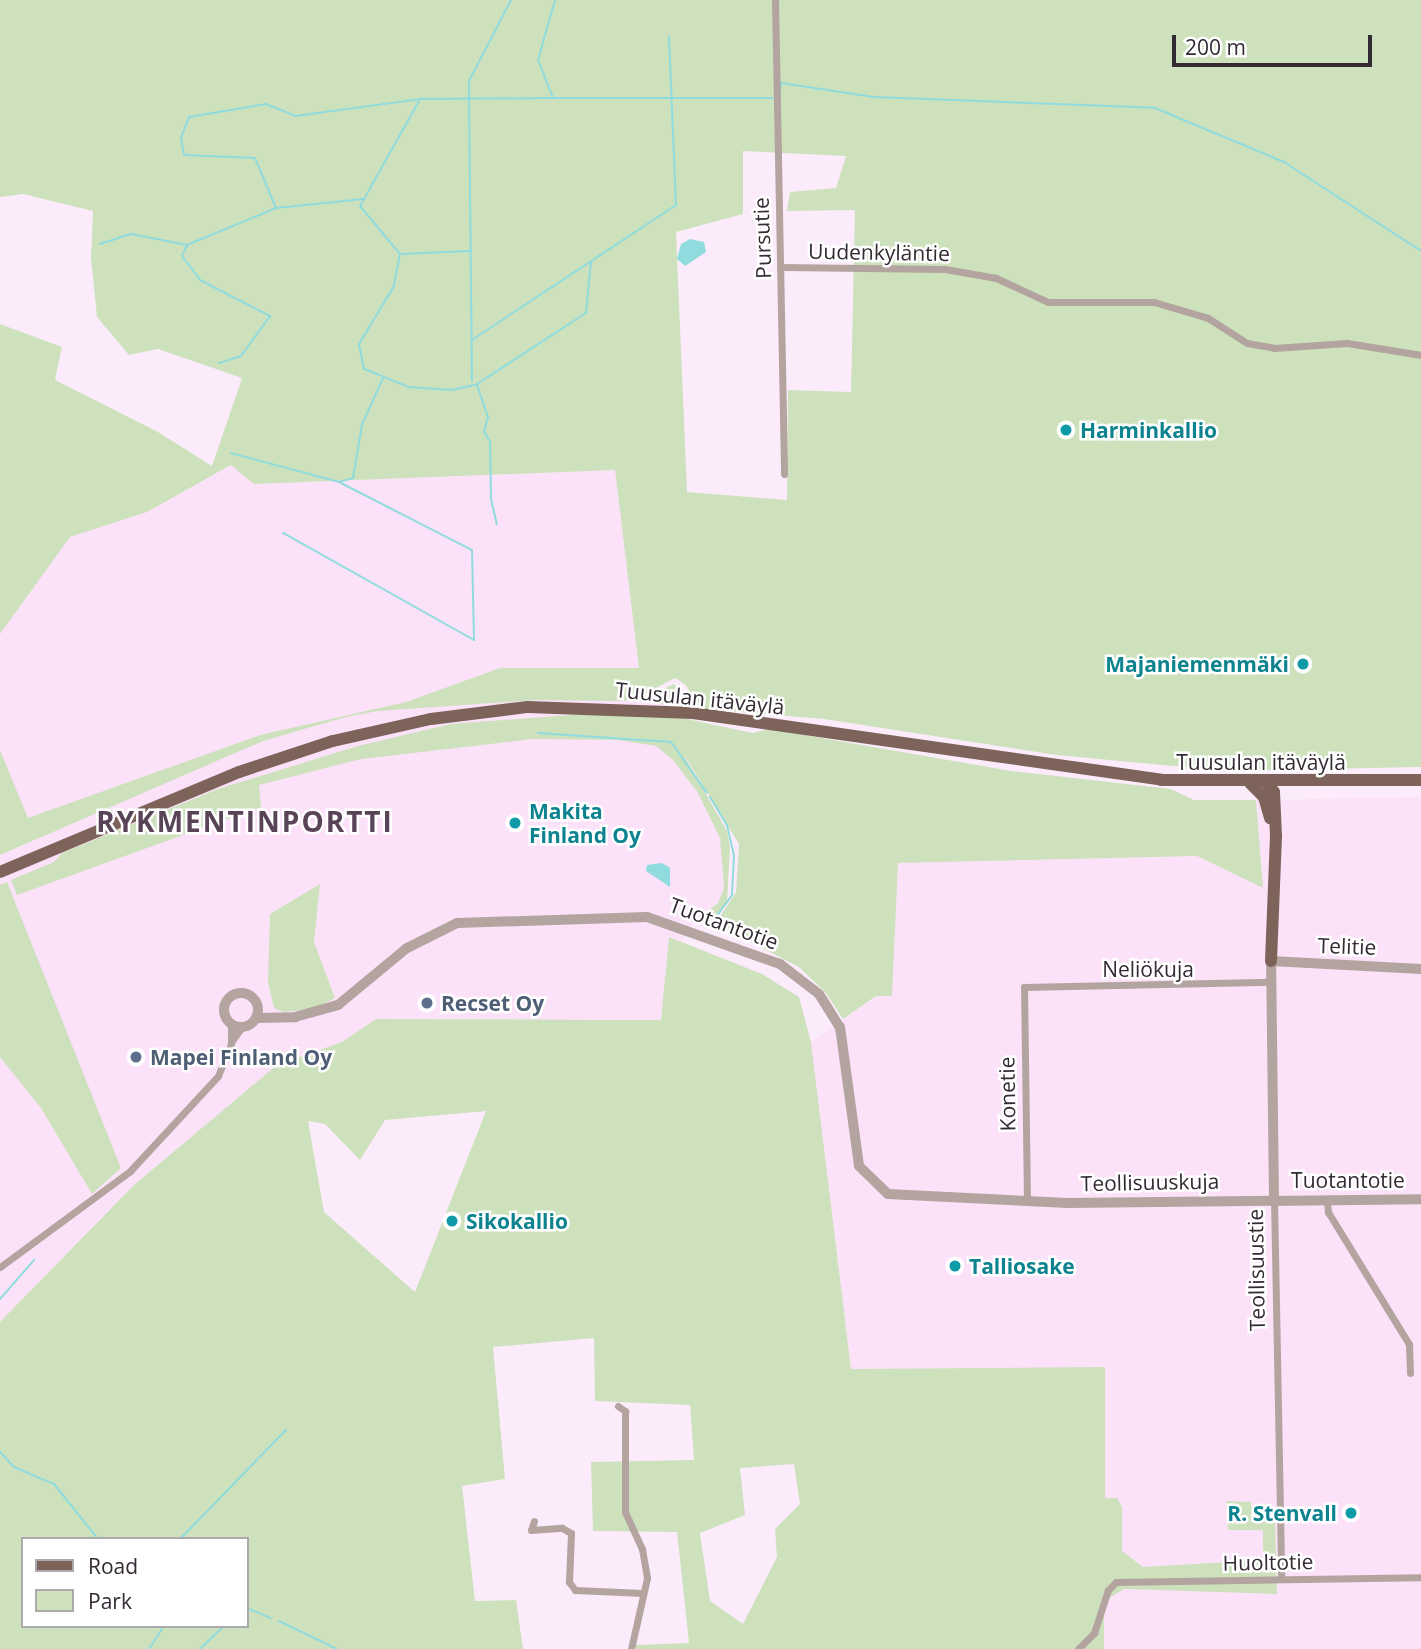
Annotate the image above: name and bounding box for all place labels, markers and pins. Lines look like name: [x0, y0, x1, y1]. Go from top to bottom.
place label: Harminkallio: [1080, 417, 1217, 443]
marker: Harminkallio: [1058, 422, 1074, 438]
place label: Majaniemenmäki: [1105, 651, 1289, 677]
marker: Majaniemenmäki: [1295, 656, 1311, 672]
place label: Makita Finland Oy: [529, 798, 641, 848]
marker: Makita Finland Oy: [507, 815, 523, 831]
place label: Recset Oy: [441, 990, 544, 1016]
marker: Recset Oy: [419, 995, 435, 1011]
place label: Mapei Finland Oy: [150, 1044, 332, 1070]
marker: Mapei Finland Oy: [128, 1049, 144, 1065]
place label: Sikokallio: [466, 1208, 568, 1234]
marker: Sikokallio: [444, 1213, 460, 1229]
place label: Talliosake: [969, 1253, 1075, 1279]
marker: Talliosake: [947, 1258, 963, 1274]
place label: R. Stenvall: [1227, 1500, 1337, 1526]
marker: R. Stenvall: [1343, 1505, 1359, 1521]

